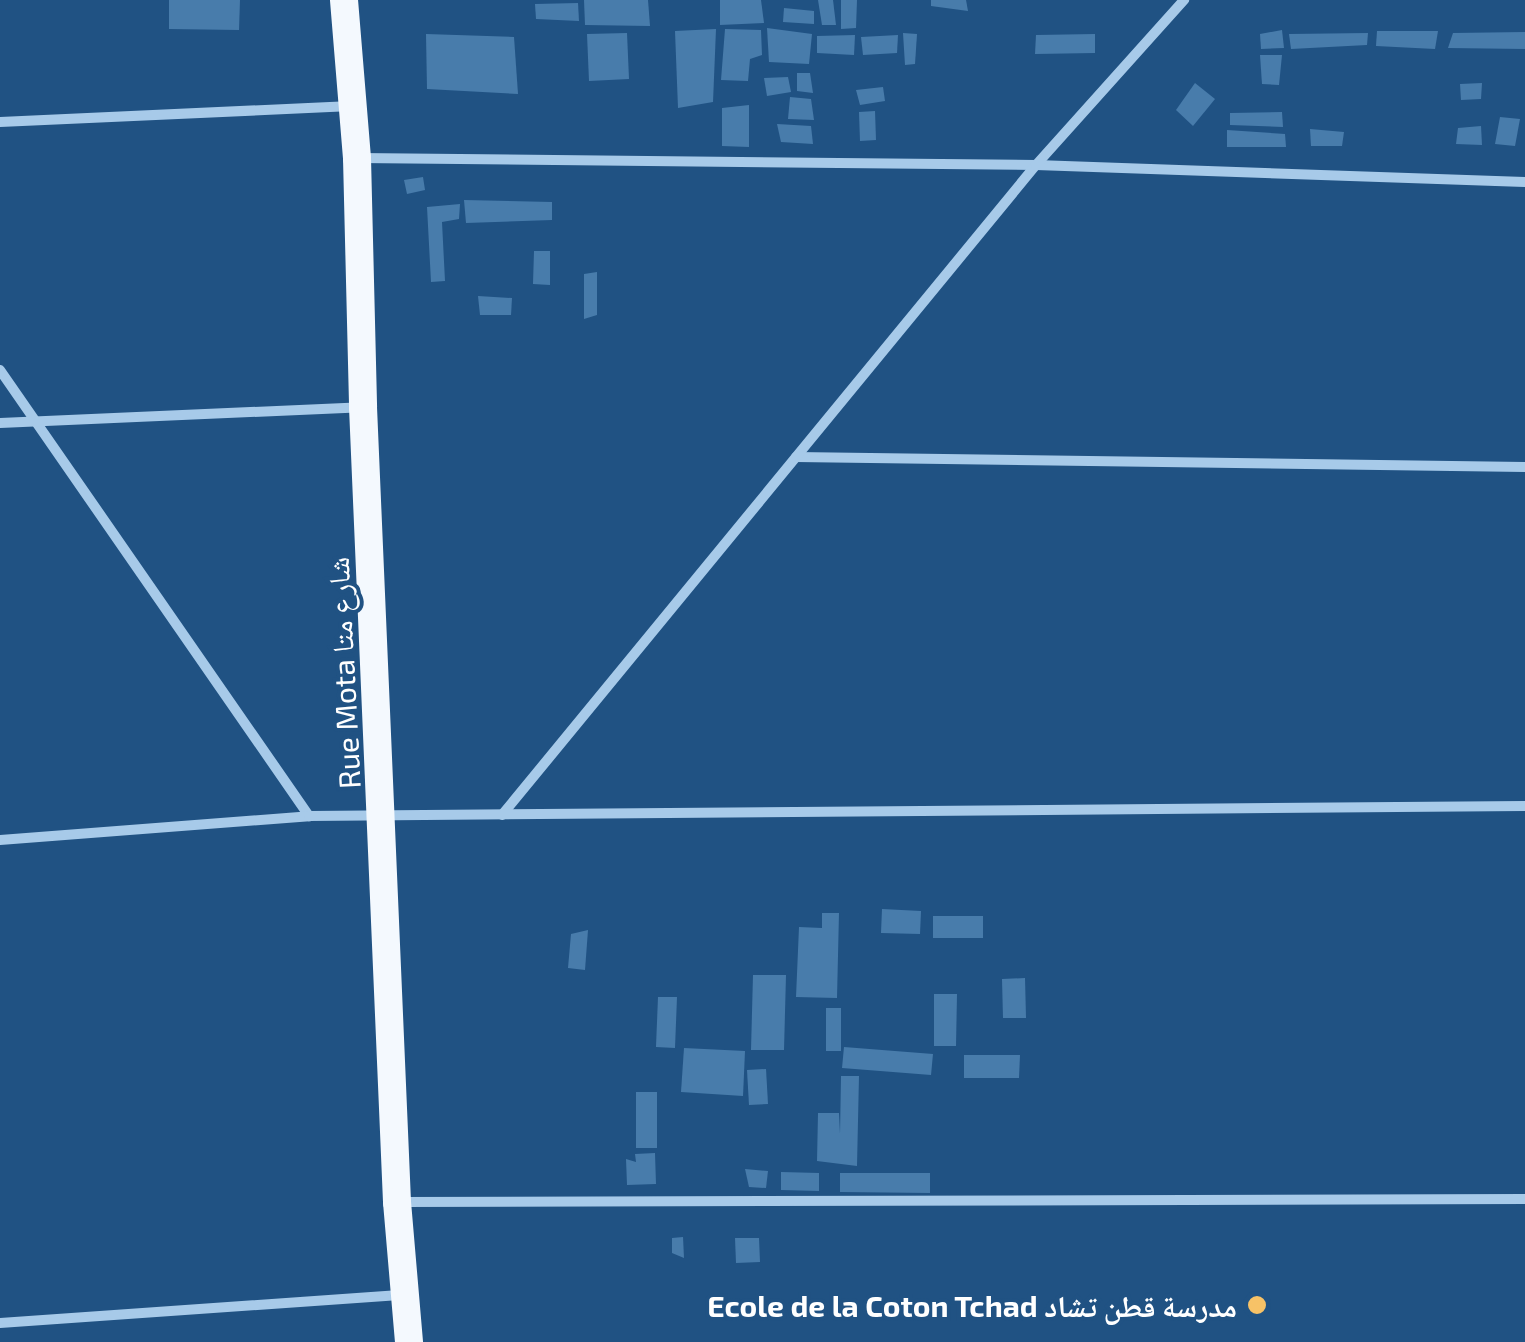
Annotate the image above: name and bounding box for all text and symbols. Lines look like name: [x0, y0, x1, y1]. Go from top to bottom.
street label: Rue Mota شارع متا: [319, 556, 367, 790]
place label: Ecole de la Coton Tchad مدرسة قطن تشاد: [707, 1287, 1237, 1323]
marker: Ecole de la Coton Tchad مدرسة قطن تشاد: [1246, 1294, 1268, 1316]

